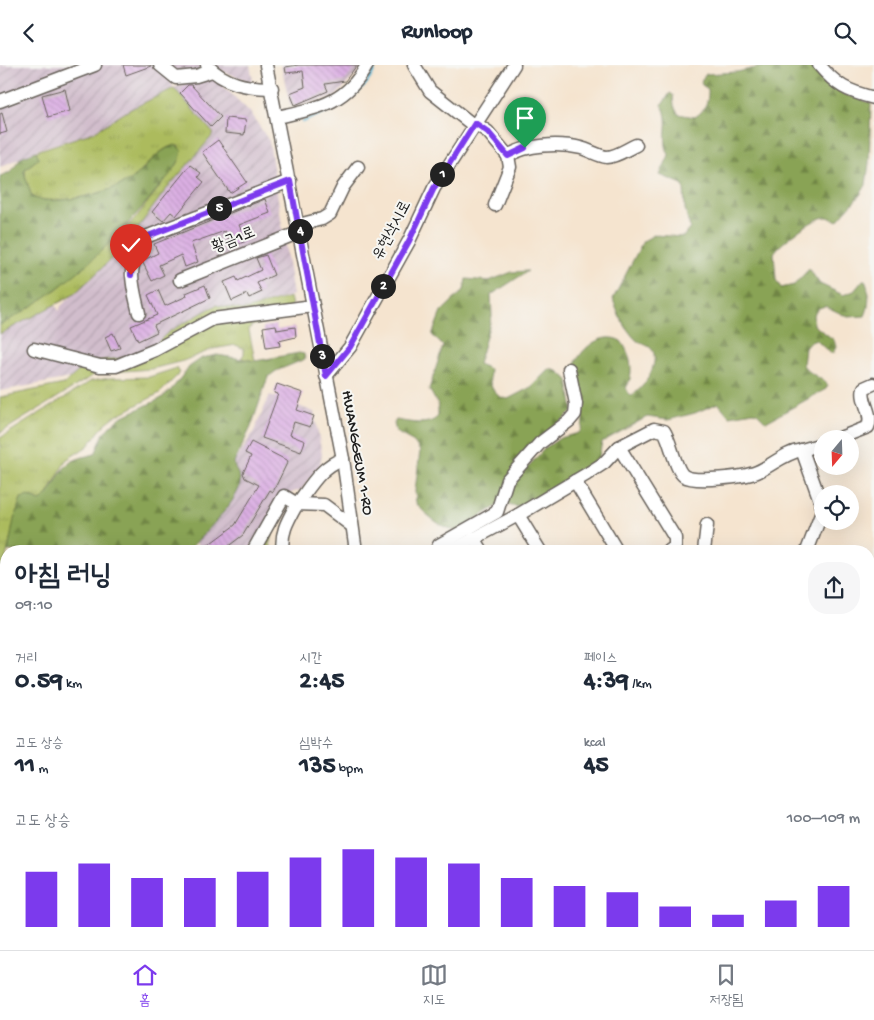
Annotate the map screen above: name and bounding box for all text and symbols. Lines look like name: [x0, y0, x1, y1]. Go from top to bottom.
icon: back: [15, 19, 43, 47]
icon: search: [831, 19, 859, 47]
text: Runloop: [402, 20, 472, 46]
pin: [504, 97, 546, 148]
icon: arrive: [511, 104, 539, 132]
pin: 1: [430, 161, 454, 187]
text: 1: [440, 166, 445, 183]
pin: 5: [206, 195, 232, 221]
street label: 유현삭시로: [370, 198, 416, 264]
text: 5: [216, 200, 223, 217]
pin: 4: [288, 219, 312, 243]
street label: 황금1로: [209, 223, 258, 258]
text: 4: [297, 223, 304, 240]
pin: [110, 224, 152, 275]
icon: check: [117, 231, 145, 259]
pin: 2: [370, 273, 396, 299]
text: 2: [380, 278, 387, 295]
pin: 3: [310, 343, 334, 369]
text: 3: [319, 348, 326, 365]
street label: HWANGGEUM 1-RO: [336, 389, 376, 517]
north arrow: [814, 430, 859, 475]
map controls: [814, 430, 859, 530]
button: locate: [814, 485, 859, 530]
text: 아침 러닝: [15, 561, 112, 594]
button: share: [808, 562, 860, 614]
text: 09:10: [15, 597, 53, 616]
text: 거리: [15, 651, 38, 668]
text: 시간: [299, 651, 322, 668]
text: 페이스: [584, 651, 617, 668]
text: 0.59: [15, 668, 63, 697]
text: 2:45: [299, 668, 344, 697]
text: 4:39: [584, 668, 629, 697]
text: km: [63, 676, 82, 693]
text: /km: [629, 676, 652, 693]
text: kcal: [584, 735, 606, 752]
text: 고도 상승: [15, 736, 63, 753]
text: 심박수: [299, 736, 333, 753]
text: 45: [584, 752, 609, 781]
text: 11: [15, 753, 35, 782]
text: 135: [299, 753, 336, 782]
text: m: [35, 761, 48, 778]
text: bpm: [336, 761, 363, 778]
text: 100–109 m: [787, 810, 860, 829]
text: 고도 상승: [15, 813, 70, 832]
tab: 홈: [131, 961, 159, 1010]
tab: 지도: [420, 961, 448, 1010]
tab: 저장됨: [709, 961, 743, 1010]

